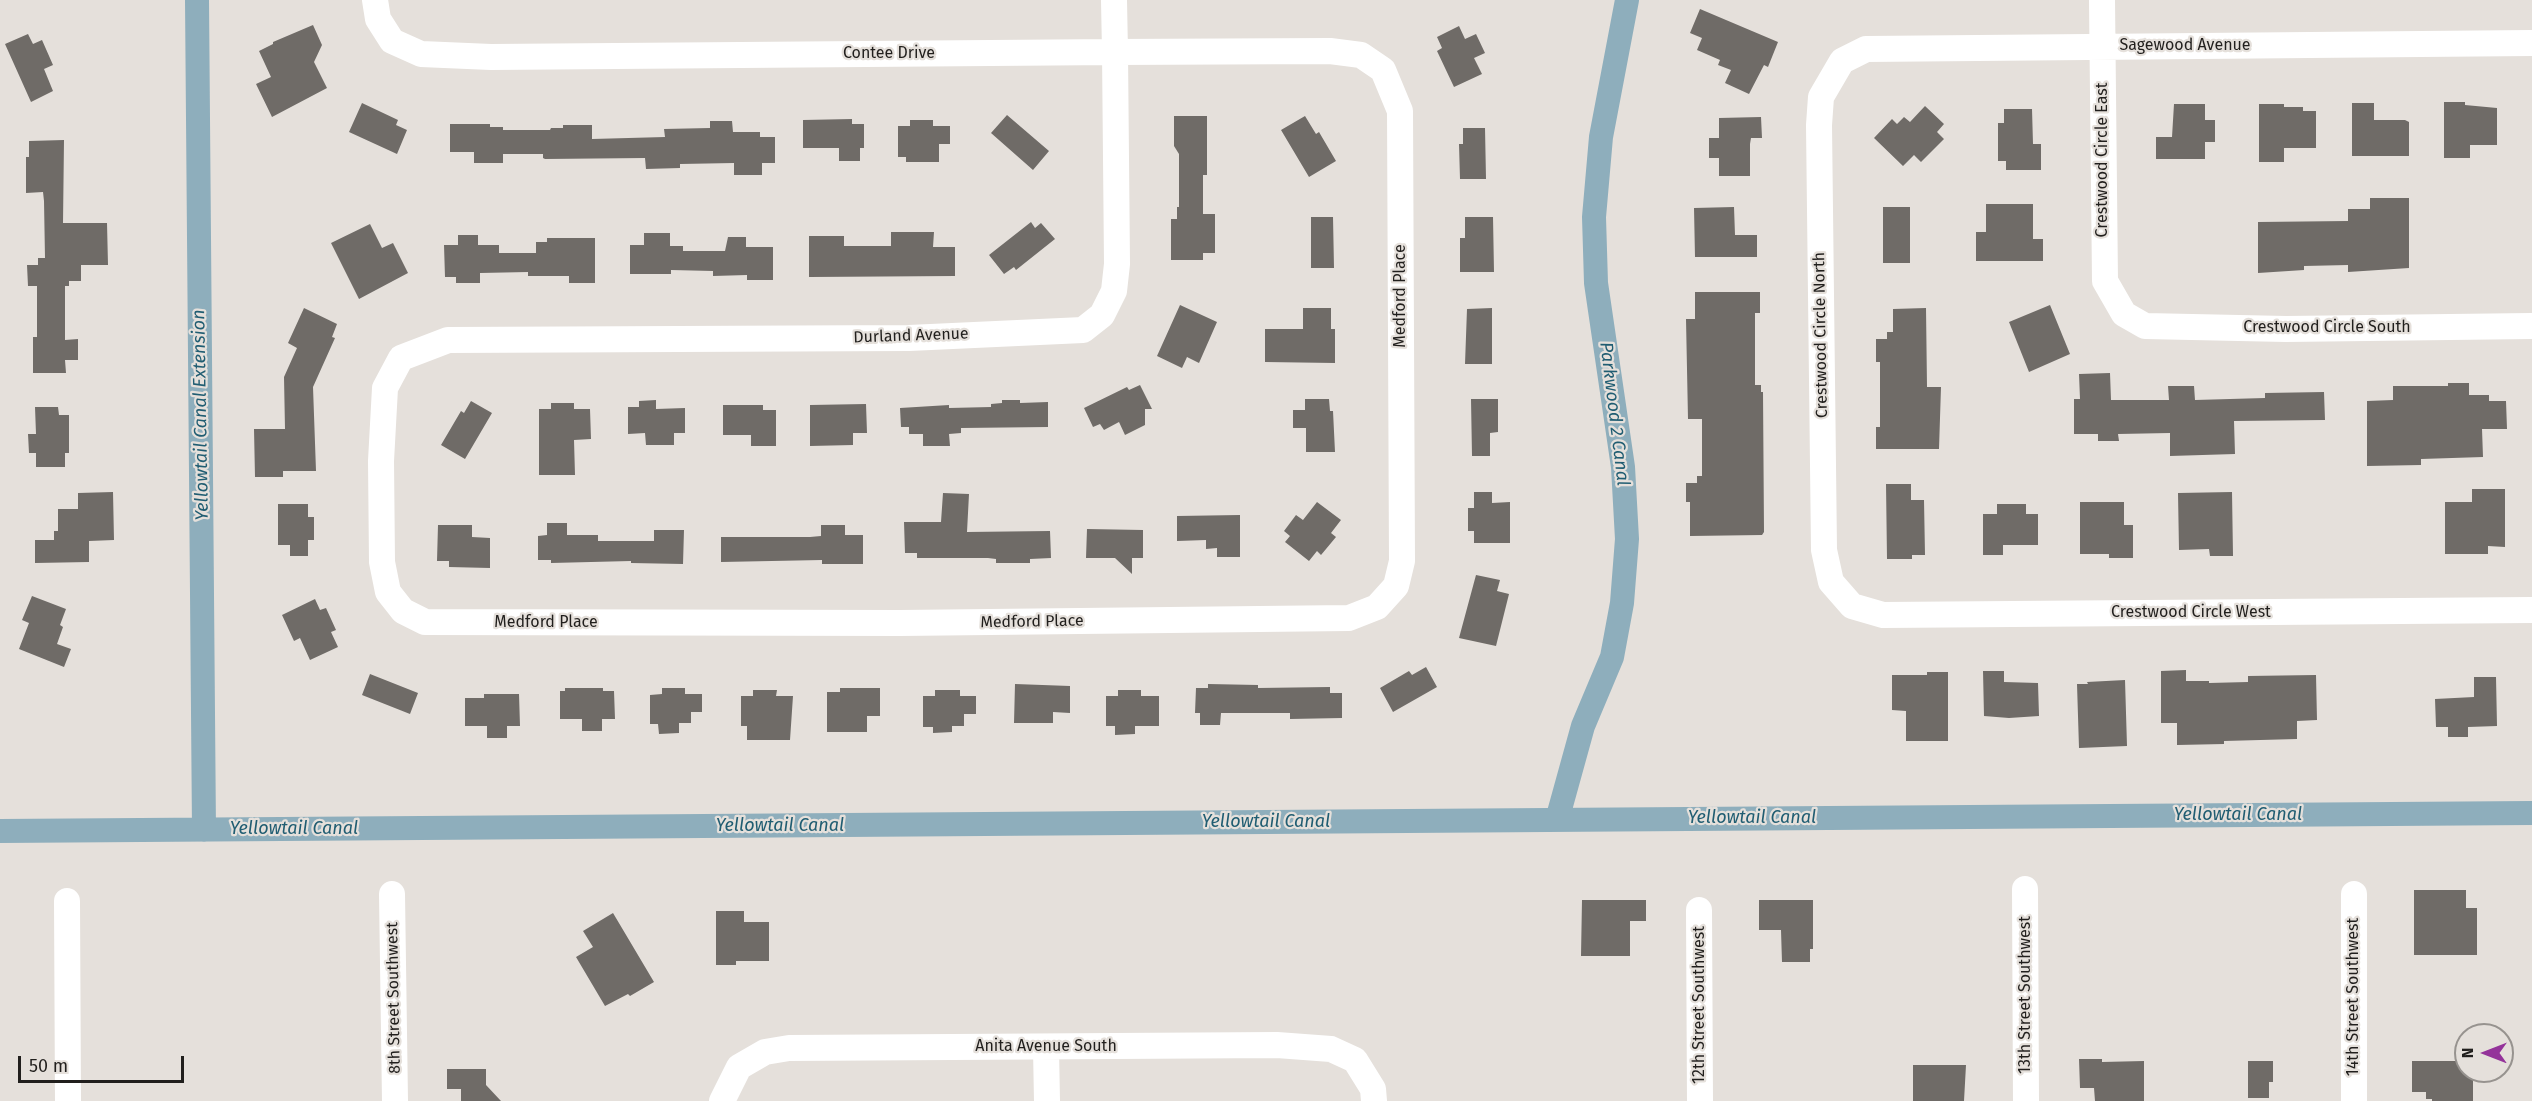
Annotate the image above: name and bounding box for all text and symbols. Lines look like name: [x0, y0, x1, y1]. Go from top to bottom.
street label: Sagewood Avenue: [2119, 36, 2251, 56]
street label: Contee Drive: [843, 44, 935, 64]
street label: Crestwood Circle East: [2093, 83, 2113, 237]
street label: Medford Place: [1391, 244, 1411, 348]
street label: Crestwood Circle North: [1810, 252, 1832, 418]
water label: Yellowtail Canal Extension: [188, 309, 214, 521]
street label: Crestwood Circle South: [2243, 318, 2411, 338]
street label: Durland Avenue: [853, 324, 969, 348]
water label: Parkwood 2 Canal: [1594, 341, 1634, 487]
street label: Crestwood Circle West: [2111, 603, 2271, 623]
street label: Medford Place: [980, 612, 1084, 632]
street label: Medford Place: [494, 613, 598, 633]
water label: Yellowtail Canal: [2174, 804, 2302, 826]
water label: Yellowtail Canal: [1688, 807, 1816, 829]
water label: Yellowtail Canal: [1202, 811, 1330, 833]
water label: Yellowtail Canal: [716, 815, 844, 837]
water label: Yellowtail Canal: [230, 818, 358, 840]
street label: 13th Street Southwest: [2016, 916, 2036, 1074]
street label: 14th Street Southwest: [2344, 918, 2364, 1076]
street label: 8th Street Southwest: [383, 922, 405, 1074]
street label: 12th Street Southwest: [1690, 926, 1710, 1084]
north arrow: [2454, 1023, 2514, 1083]
street label: Anita Avenue South: [975, 1037, 1117, 1057]
scale bar: [21, 1044, 188, 1082]
text: N: [2458, 1048, 2477, 1058]
text: 50 m: [29, 1055, 68, 1077]

